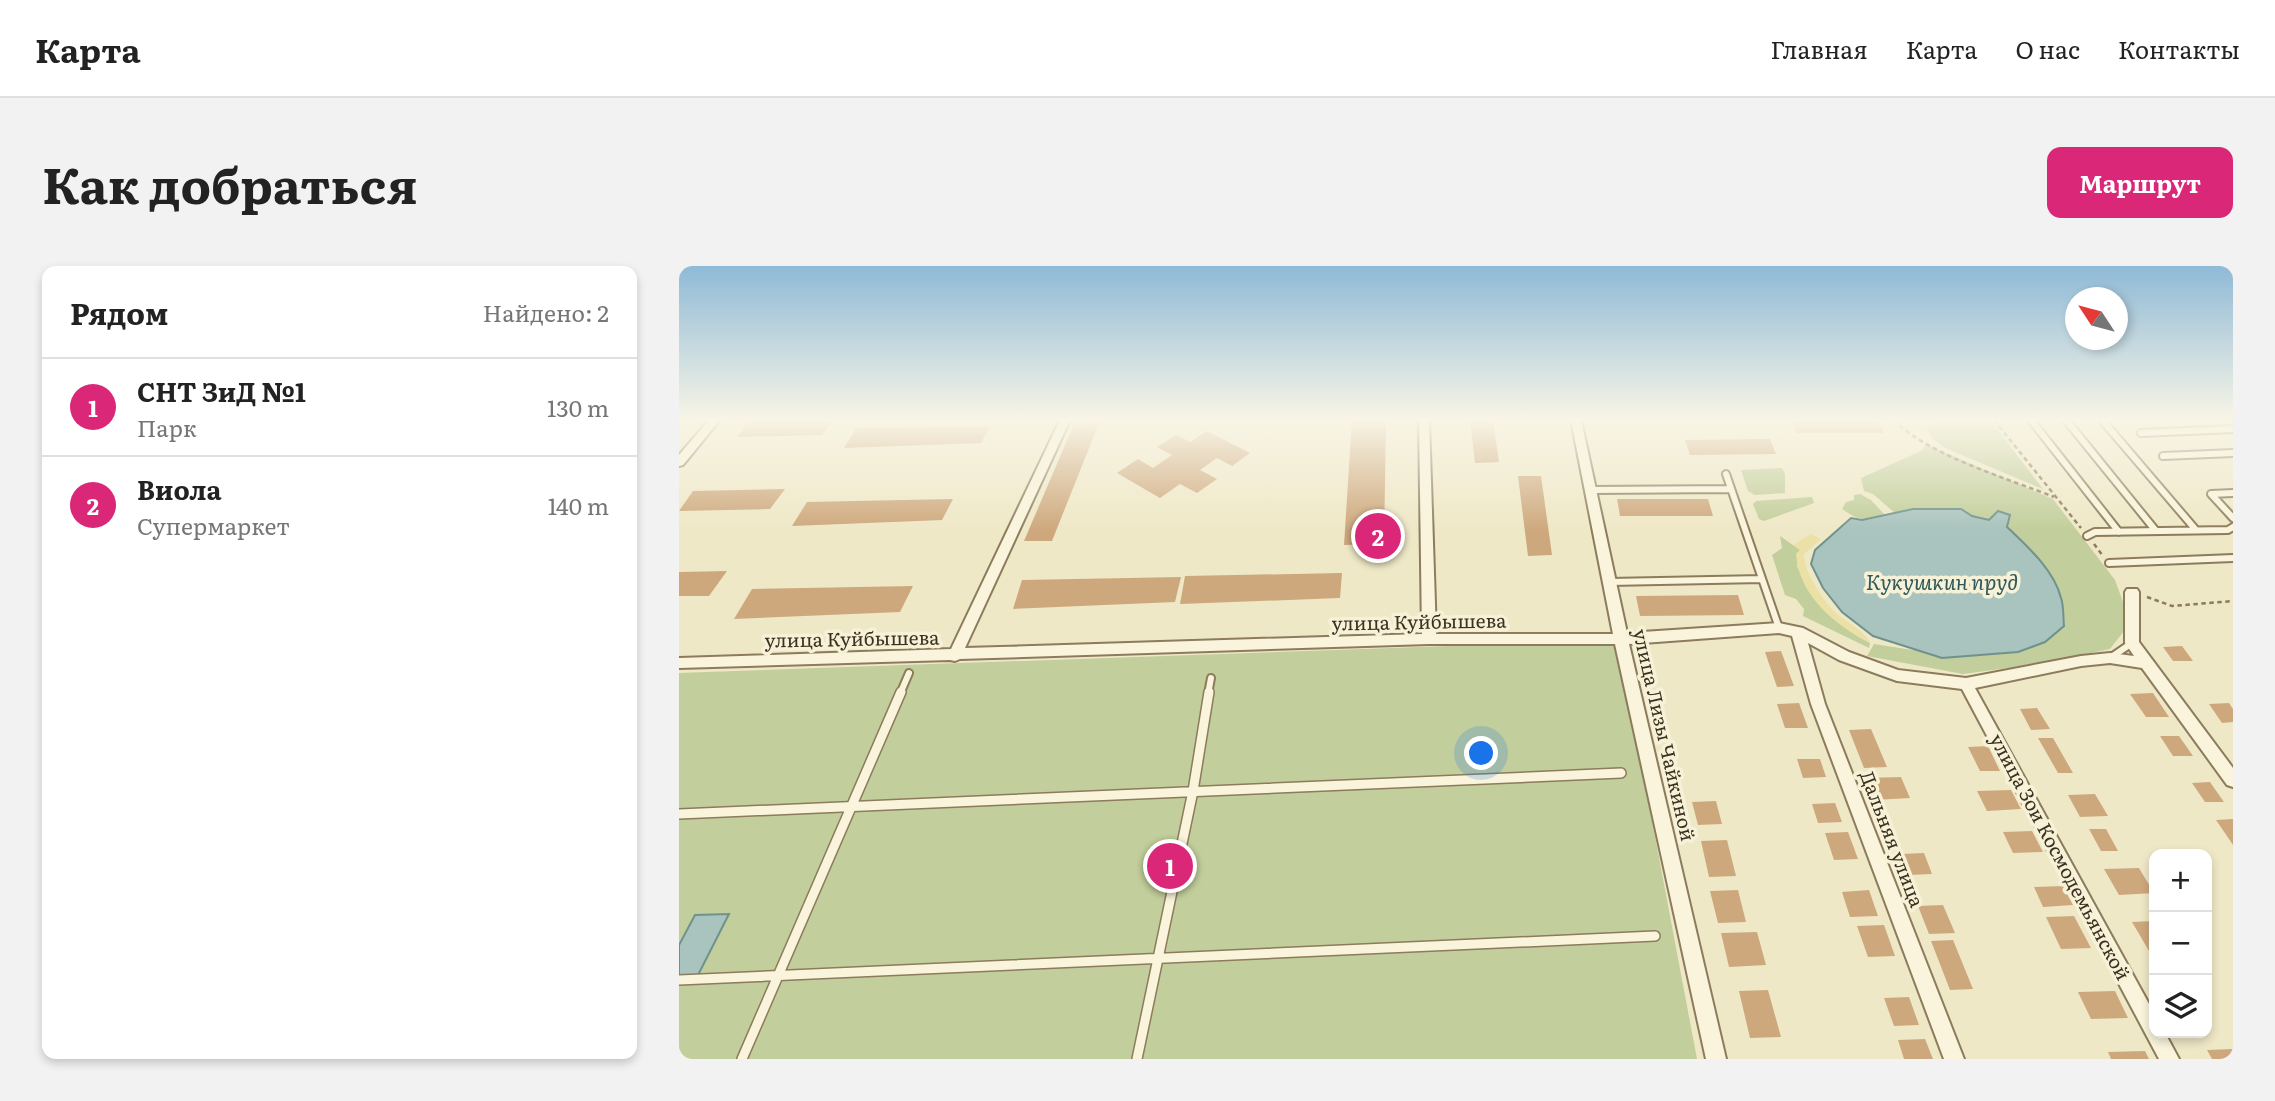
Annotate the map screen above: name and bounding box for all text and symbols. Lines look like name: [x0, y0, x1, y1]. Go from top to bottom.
text: Карта: [35, 24, 141, 73]
text: Главная: [1770, 31, 1868, 66]
text: Карта: [1906, 31, 1978, 66]
text: О нас: [2016, 31, 2080, 66]
text: Контакты: [2118, 31, 2240, 66]
text: Как добраться: [42, 146, 418, 219]
button: Маршрут: [2047, 147, 2233, 218]
north arrow: [2065, 287, 2128, 350]
text: Рядом: [70, 290, 168, 334]
text: Найдено: 2: [483, 295, 609, 329]
text: СНТ ЗиД №1: [137, 371, 306, 410]
text: 1: [88, 390, 98, 424]
text: 130 m: [547, 390, 609, 424]
text: Парк: [137, 410, 197, 444]
text: Виола: [137, 469, 221, 508]
text: 2: [87, 488, 99, 522]
text: 140 m: [548, 488, 609, 522]
text: Супермаркет: [137, 508, 290, 542]
pin: 2: [1355, 510, 1401, 562]
water label: Кукушкин пруд: [1866, 565, 2018, 596]
street label: улица Куйбышева: [1331, 605, 1507, 637]
street label: улица Куйбышева: [764, 622, 940, 654]
street label: улица Лизы Чайкиной: [1627, 626, 1703, 844]
street label: улица Зои Космодемьянской: [1984, 728, 2138, 985]
your location: [1464, 736, 1498, 770]
street label: Дальняя улица: [1854, 766, 1932, 912]
pin: 1: [1147, 840, 1193, 892]
map controls: [2149, 849, 2212, 1038]
button: +: [2149, 849, 2212, 912]
button: −: [2149, 912, 2212, 975]
button: layers: [2149, 975, 2212, 1038]

